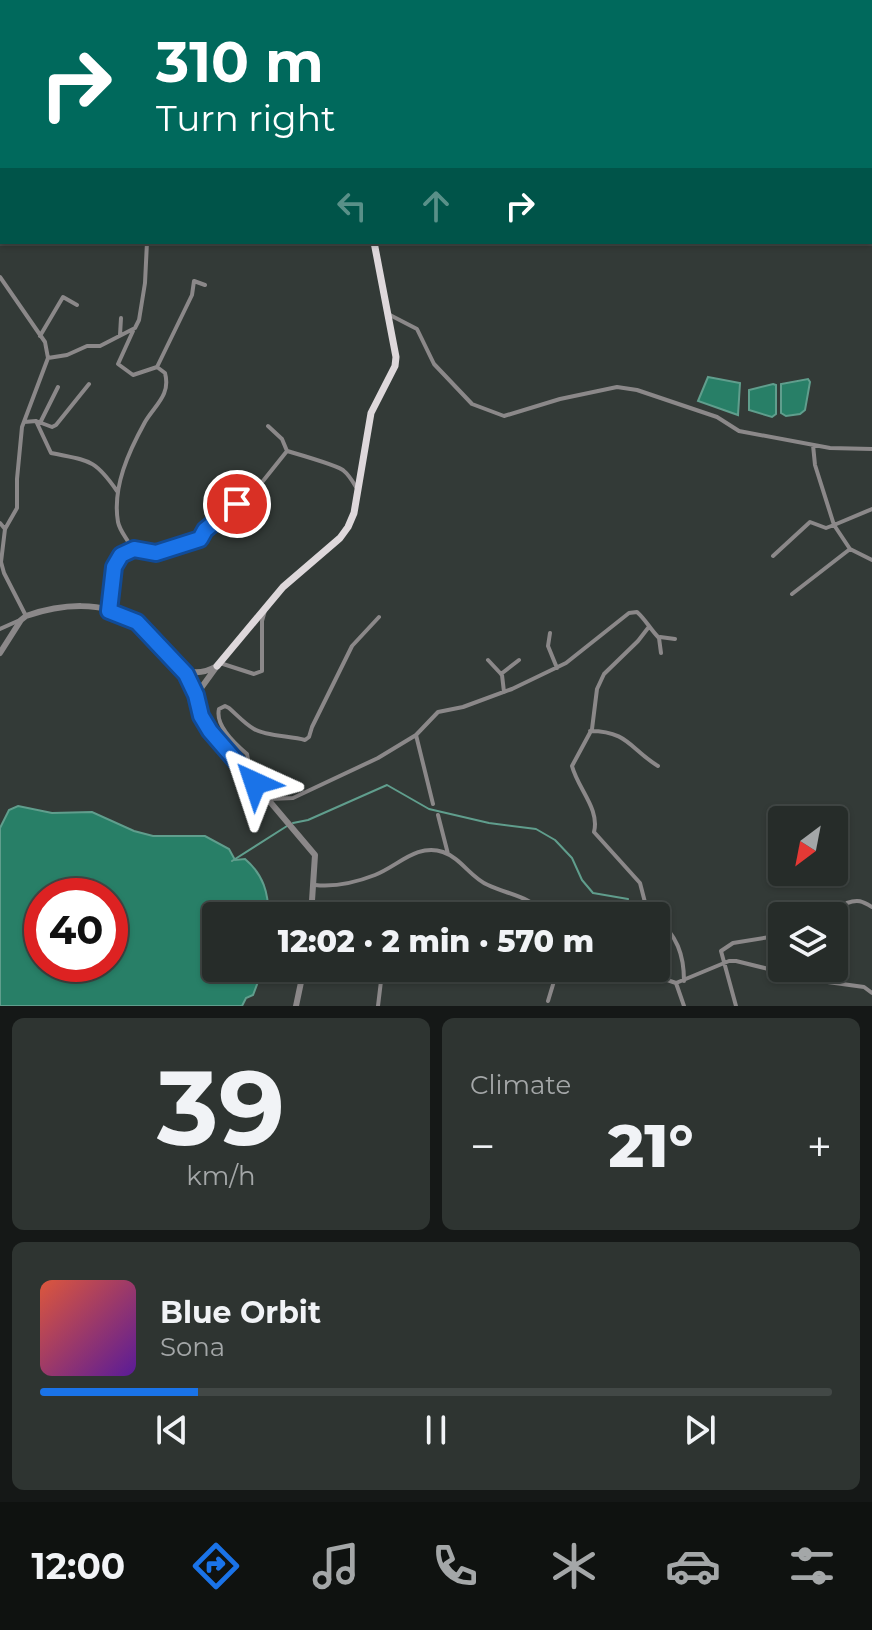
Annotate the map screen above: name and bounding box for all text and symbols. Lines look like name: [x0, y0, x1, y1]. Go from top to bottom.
text: 310 m: [156, 28, 324, 96]
icon: right: [24, 32, 128, 136]
text: Turn right: [156, 96, 336, 140]
icon: left: [330, 184, 374, 228]
icon: ahead: [414, 184, 458, 228]
icon: right: [498, 184, 542, 228]
pin: [203, 470, 271, 538]
icon: arrive: [215, 482, 259, 526]
position arrow: [213, 741, 297, 825]
north arrow: [768, 806, 848, 886]
map controls: [768, 806, 848, 982]
speed limit sign: 40: [24, 878, 128, 982]
button: layers: [768, 902, 848, 982]
text: 12:02 · 2 min · 570 m: [278, 923, 594, 960]
text: 39: [157, 1044, 285, 1171]
text: Climate: [470, 1069, 571, 1101]
text: 21°: [608, 1109, 694, 1182]
text: −: [470, 1119, 495, 1173]
text: +: [807, 1119, 832, 1173]
text: km/h: [186, 1160, 256, 1192]
text: Blue Orbit: [160, 1294, 321, 1331]
text: Sona: [160, 1331, 225, 1363]
icon: previous: [150, 1408, 194, 1452]
icon: pause: [414, 1408, 458, 1452]
icon: next: [678, 1408, 722, 1452]
icon: directions: [188, 1538, 244, 1594]
icon: music: [308, 1538, 364, 1594]
icon: phone: [427, 1538, 483, 1594]
icon: climate: [546, 1538, 602, 1594]
icon: car: [665, 1538, 721, 1594]
icon: filters: [784, 1538, 840, 1594]
text: 12:00: [32, 1544, 125, 1588]

